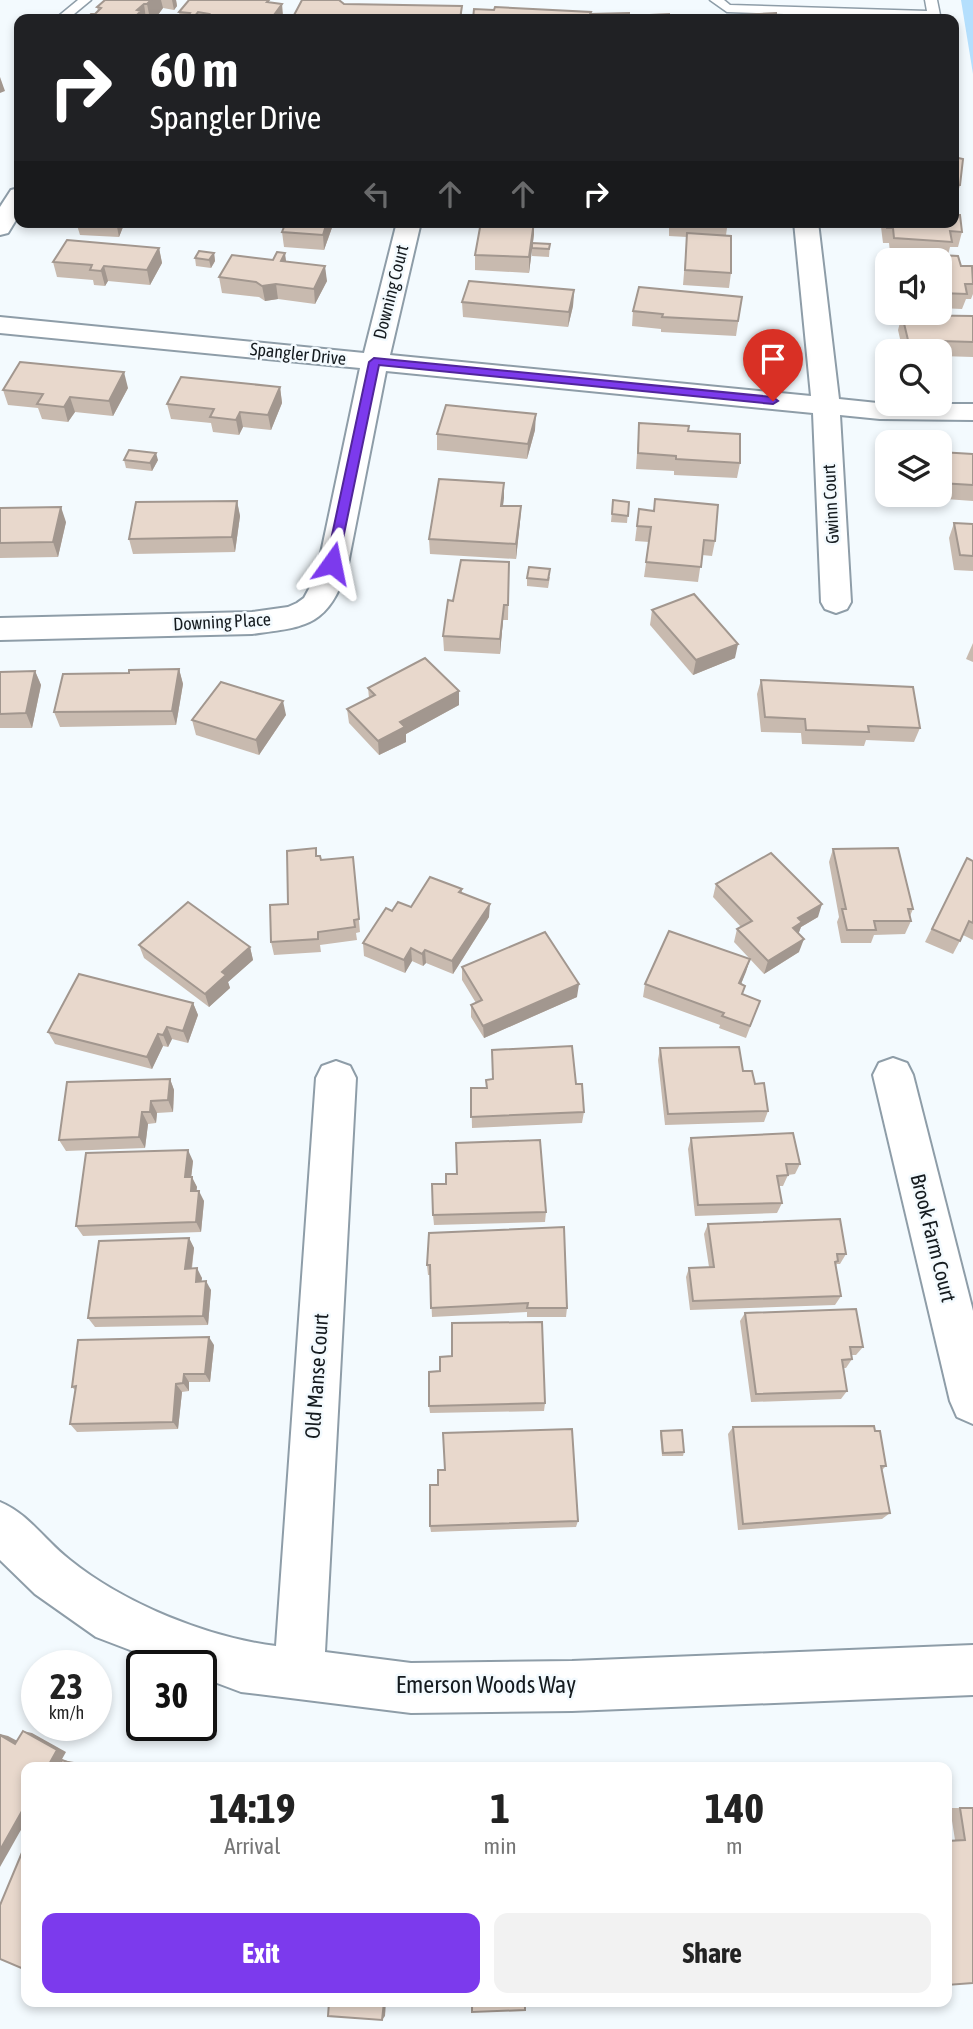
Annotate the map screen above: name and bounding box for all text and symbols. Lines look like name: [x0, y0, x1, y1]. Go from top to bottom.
text: 60 m: [150, 41, 238, 97]
icon: right: [35, 42, 126, 133]
text: Spangler Drive: [150, 99, 321, 136]
icon: left: [358, 175, 396, 213]
icon: ahead: [431, 175, 469, 213]
icon: ahead: [504, 175, 542, 213]
icon: right: [577, 175, 615, 213]
street label: Downing Court: [369, 243, 412, 341]
map controls: [875, 248, 952, 507]
button: sound: [875, 248, 952, 325]
pin: [743, 329, 803, 401]
street label: Spangler Drive: [249, 338, 347, 369]
button: search: [875, 339, 952, 416]
icon: arrive: [754, 340, 792, 378]
button: layers: [875, 430, 952, 507]
street label: Gwinn Court: [818, 464, 843, 544]
position arrow: [295, 526, 369, 600]
street label: Downing Place: [173, 608, 271, 635]
street label: Brook Farm Court: [906, 1171, 962, 1304]
street label: Old Manse Court: [300, 1312, 332, 1440]
speed limit sign: 30: [126, 1650, 217, 1741]
text: 23: [50, 1666, 83, 1706]
street label: Emerson Woods Way: [396, 1671, 576, 1698]
text: km/h: [49, 1702, 84, 1723]
text: 14:19: [209, 1784, 296, 1832]
text: 1: [490, 1784, 510, 1832]
text: 140: [705, 1784, 764, 1832]
text: Arrival: [224, 1833, 280, 1859]
text: min: [484, 1833, 517, 1859]
text: m: [726, 1833, 743, 1859]
button: Exit: [42, 1913, 480, 1993]
button: Share: [494, 1913, 931, 1993]

